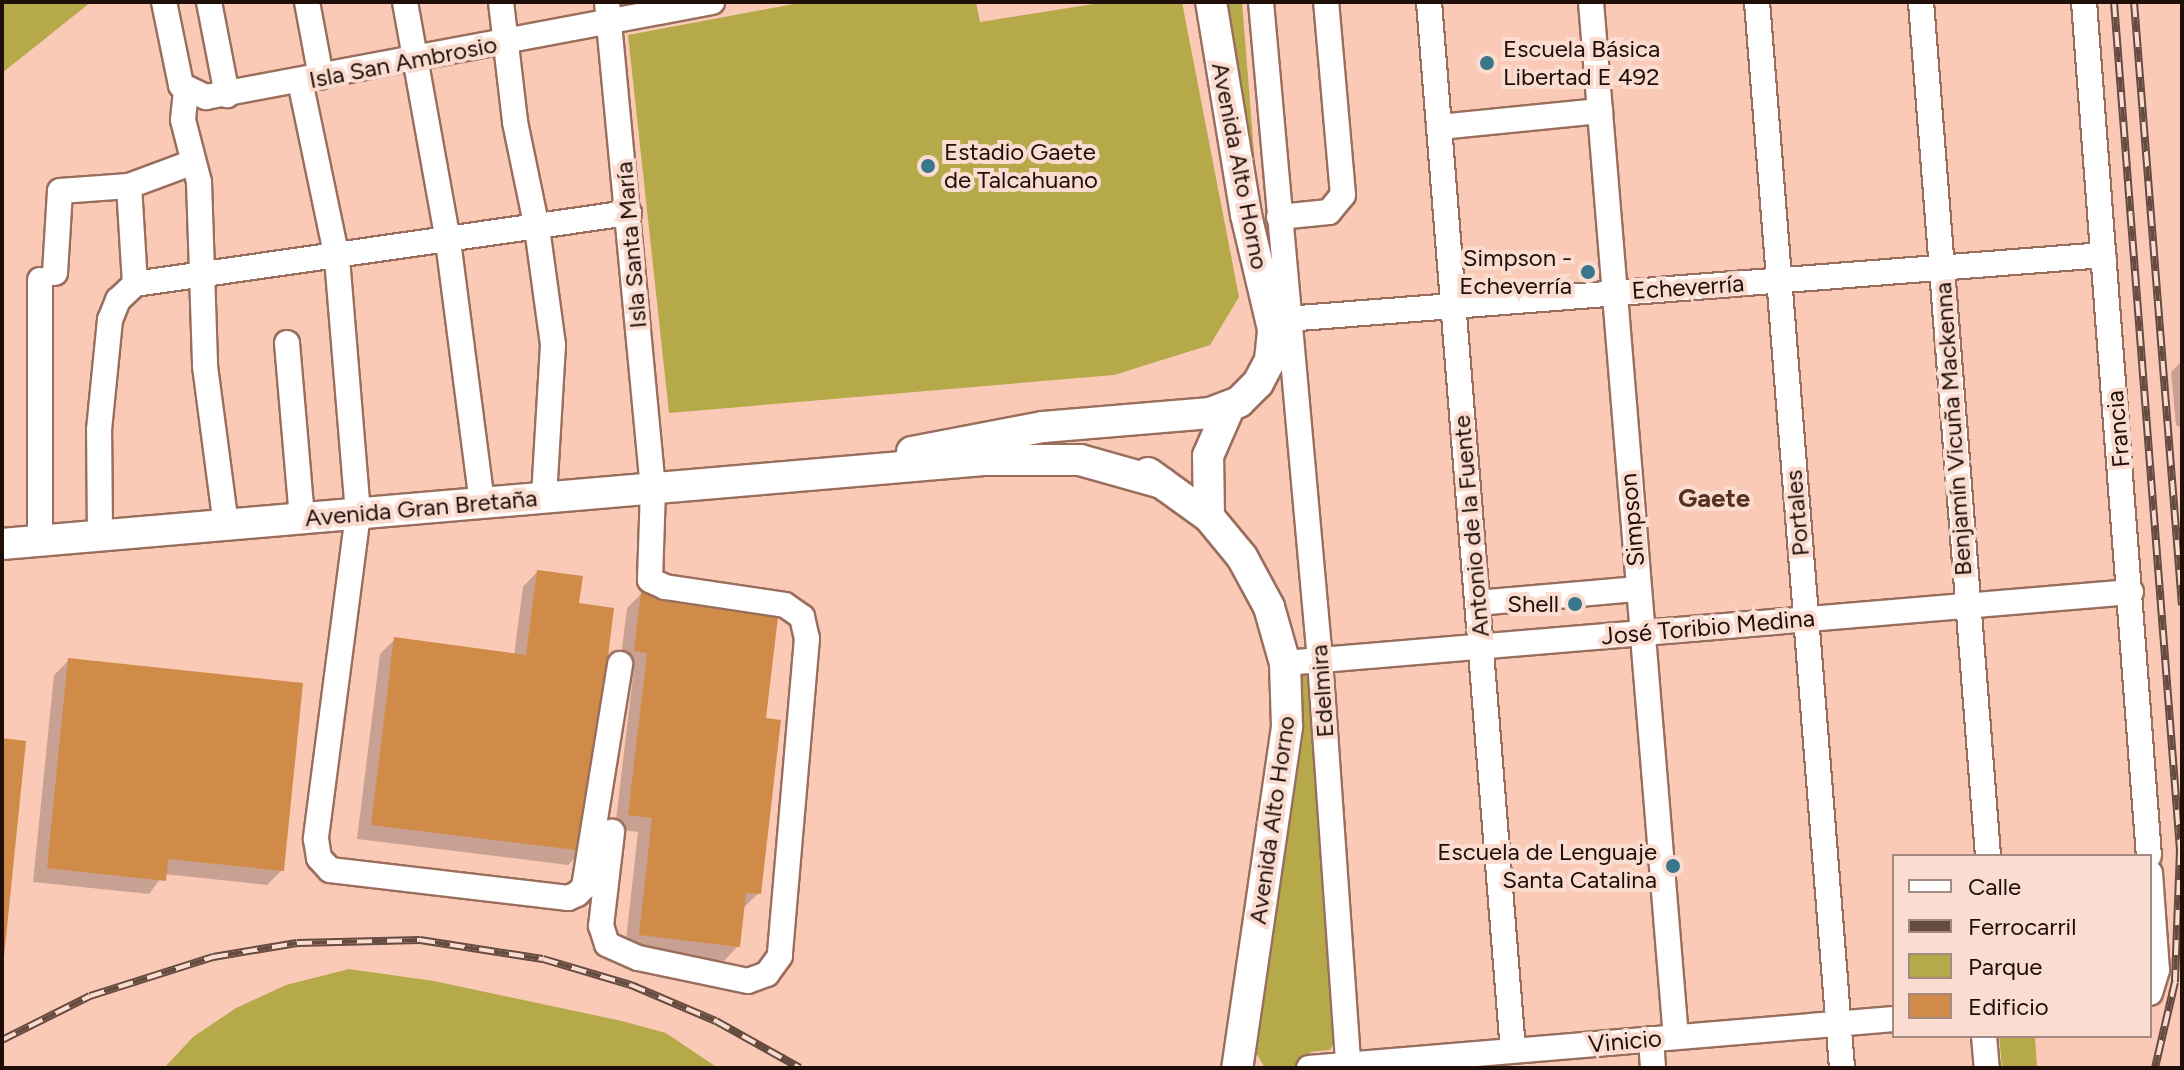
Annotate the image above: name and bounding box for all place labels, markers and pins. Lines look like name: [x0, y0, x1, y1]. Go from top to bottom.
place label: Escuela Básica Libertad E 492: [1503, 35, 1660, 91]
marker: Escuela Básica Libertad E 492: [1478, 54, 1496, 72]
place label: Estadio Gaete de Talcahuano: [944, 138, 1098, 194]
marker: Estadio Gaete de Talcahuano: [919, 157, 937, 175]
place label: Simpson - Echeverría: [1459, 244, 1572, 300]
marker: Simpson - Echeverría: [1579, 263, 1597, 281]
place label: Shell: [1507, 590, 1559, 618]
marker: Shell: [1566, 595, 1584, 613]
place label: Escuela de Lenguaje Santa Catalina: [1437, 838, 1657, 894]
marker: Escuela de Lenguaje Santa Catalina: [1664, 857, 1682, 875]

